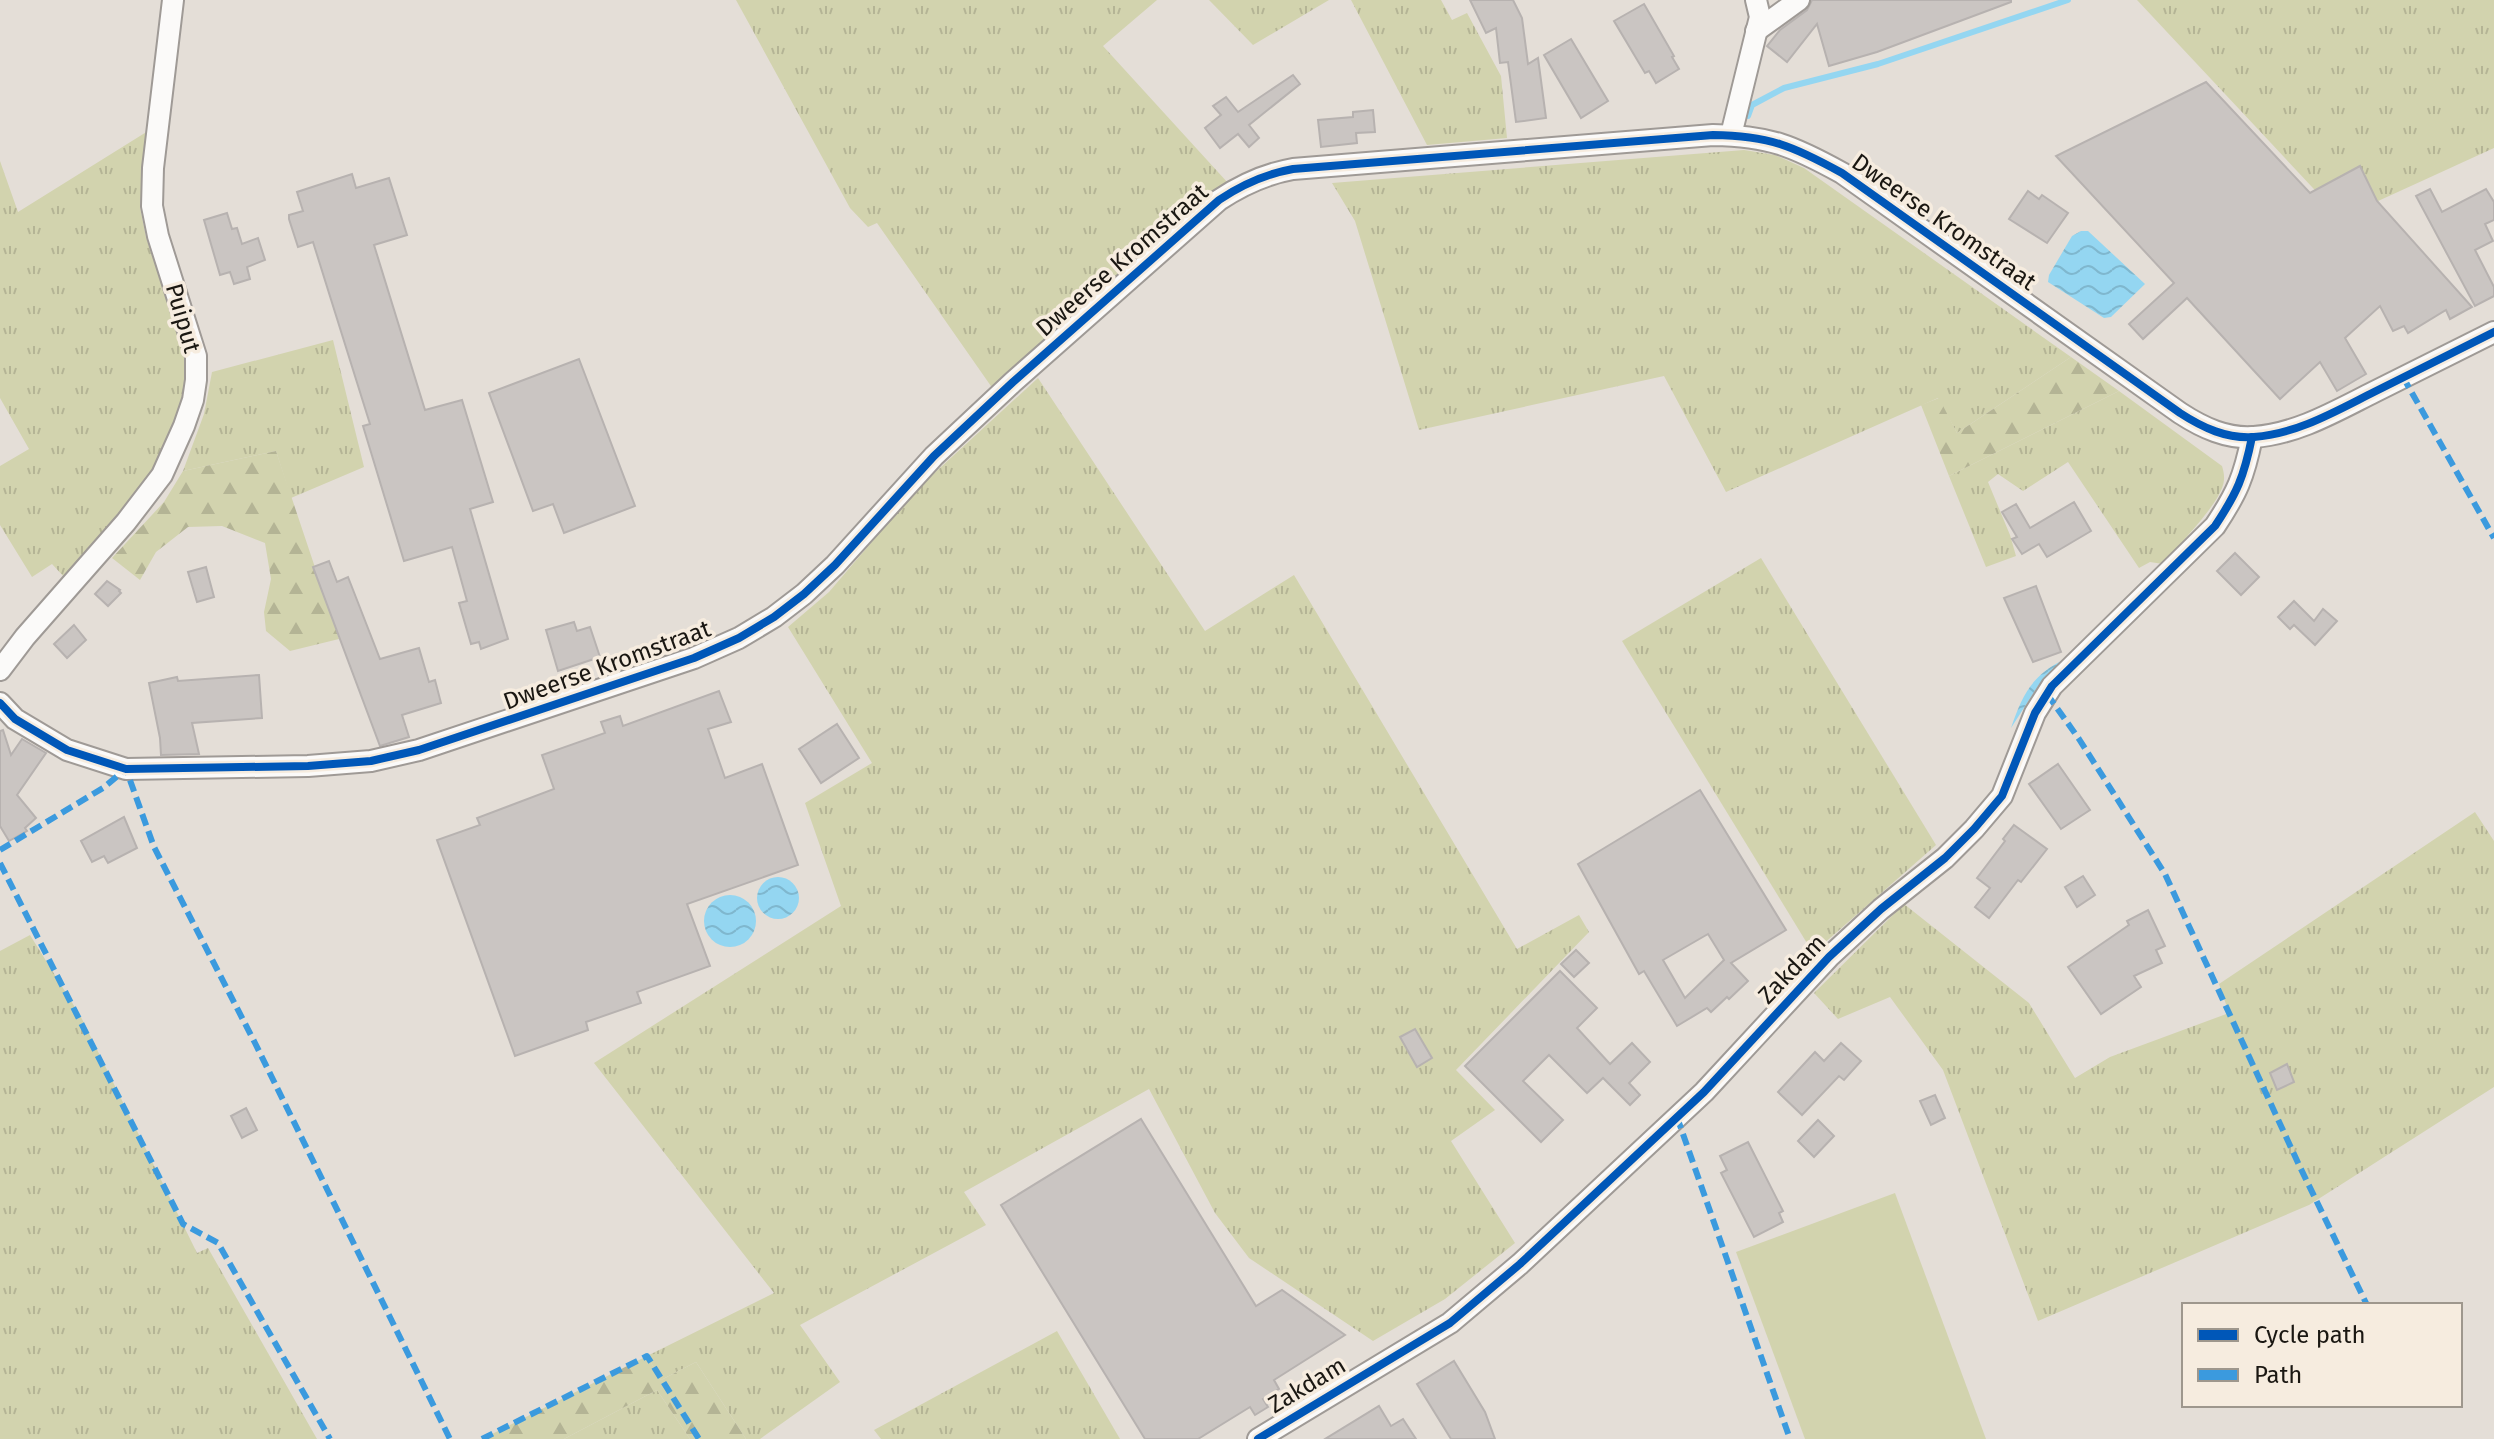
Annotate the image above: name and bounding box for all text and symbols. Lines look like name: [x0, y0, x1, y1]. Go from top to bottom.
street label: Dweerse Kromstraat: [1846, 148, 2042, 296]
street label: Dweerse Kromstraat: [1030, 178, 1214, 342]
street label: Puiput: [160, 280, 206, 356]
street label: Dweerse Kromstraat: [500, 614, 715, 716]
street label: Zakdam: [1752, 929, 1832, 1009]
legend: [2182, 1303, 2462, 1407]
text: Cycle path: [2254, 1321, 2366, 1349]
street label: Zakdam: [1263, 1351, 1351, 1419]
text: Path: [2254, 1361, 2302, 1389]

